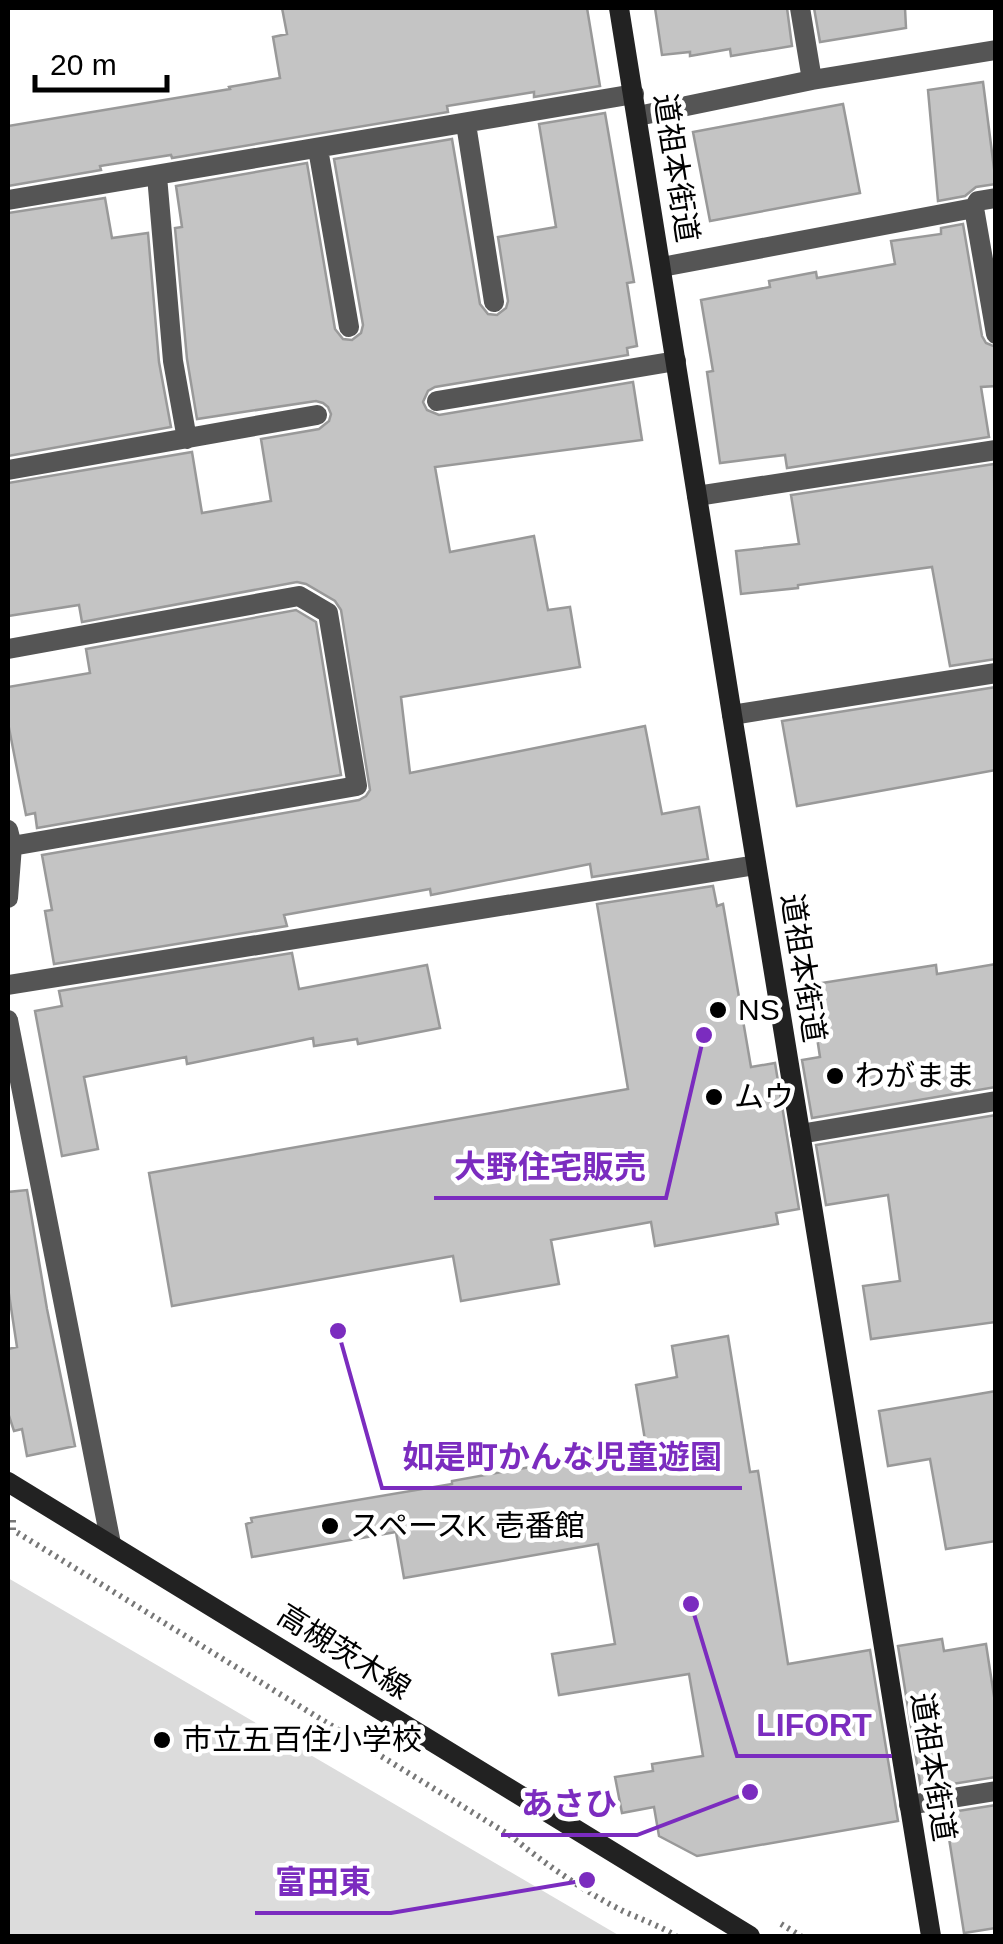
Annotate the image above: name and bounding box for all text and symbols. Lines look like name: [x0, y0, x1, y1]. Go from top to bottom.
scale bar: [35, 30, 168, 92]
text: 20 m: [50, 48, 117, 81]
street label: 道祖本街道: [648, 91, 705, 245]
street label: 道祖本街道: [775, 891, 832, 1045]
place label: NS: [738, 993, 780, 1026]
marker: NS: [707, 999, 729, 1021]
place label: わがまま: [855, 1059, 975, 1092]
marker: わがまま: [824, 1065, 846, 1087]
place label: ムウ: [734, 1080, 794, 1113]
marker: ムウ: [703, 1086, 725, 1108]
callout: 大野住宅販売: [434, 1136, 666, 1198]
text: 大野住宅販売: [454, 1149, 646, 1185]
callout: 如是町かんな児童遊園: [382, 1426, 742, 1488]
text: 如是町かんな児童遊園: [402, 1439, 722, 1475]
place label: スペースK 壱番館: [350, 1509, 585, 1542]
marker: スペースK 壱番館: [319, 1515, 341, 1537]
street label: 高槻茨木線: [272, 1598, 417, 1705]
street label: 道祖本街道: [905, 1690, 962, 1844]
callout: LIFORT: [737, 1694, 892, 1756]
text: LIFORT: [756, 1707, 872, 1743]
place label: 市立五百住小学校: [182, 1723, 422, 1756]
marker: 市立五百住小学校: [151, 1729, 173, 1751]
callout: あさひ: [501, 1773, 637, 1835]
text: あさひ: [521, 1786, 617, 1822]
callout: 富田東: [255, 1851, 391, 1913]
text: 富田東: [275, 1864, 371, 1900]

